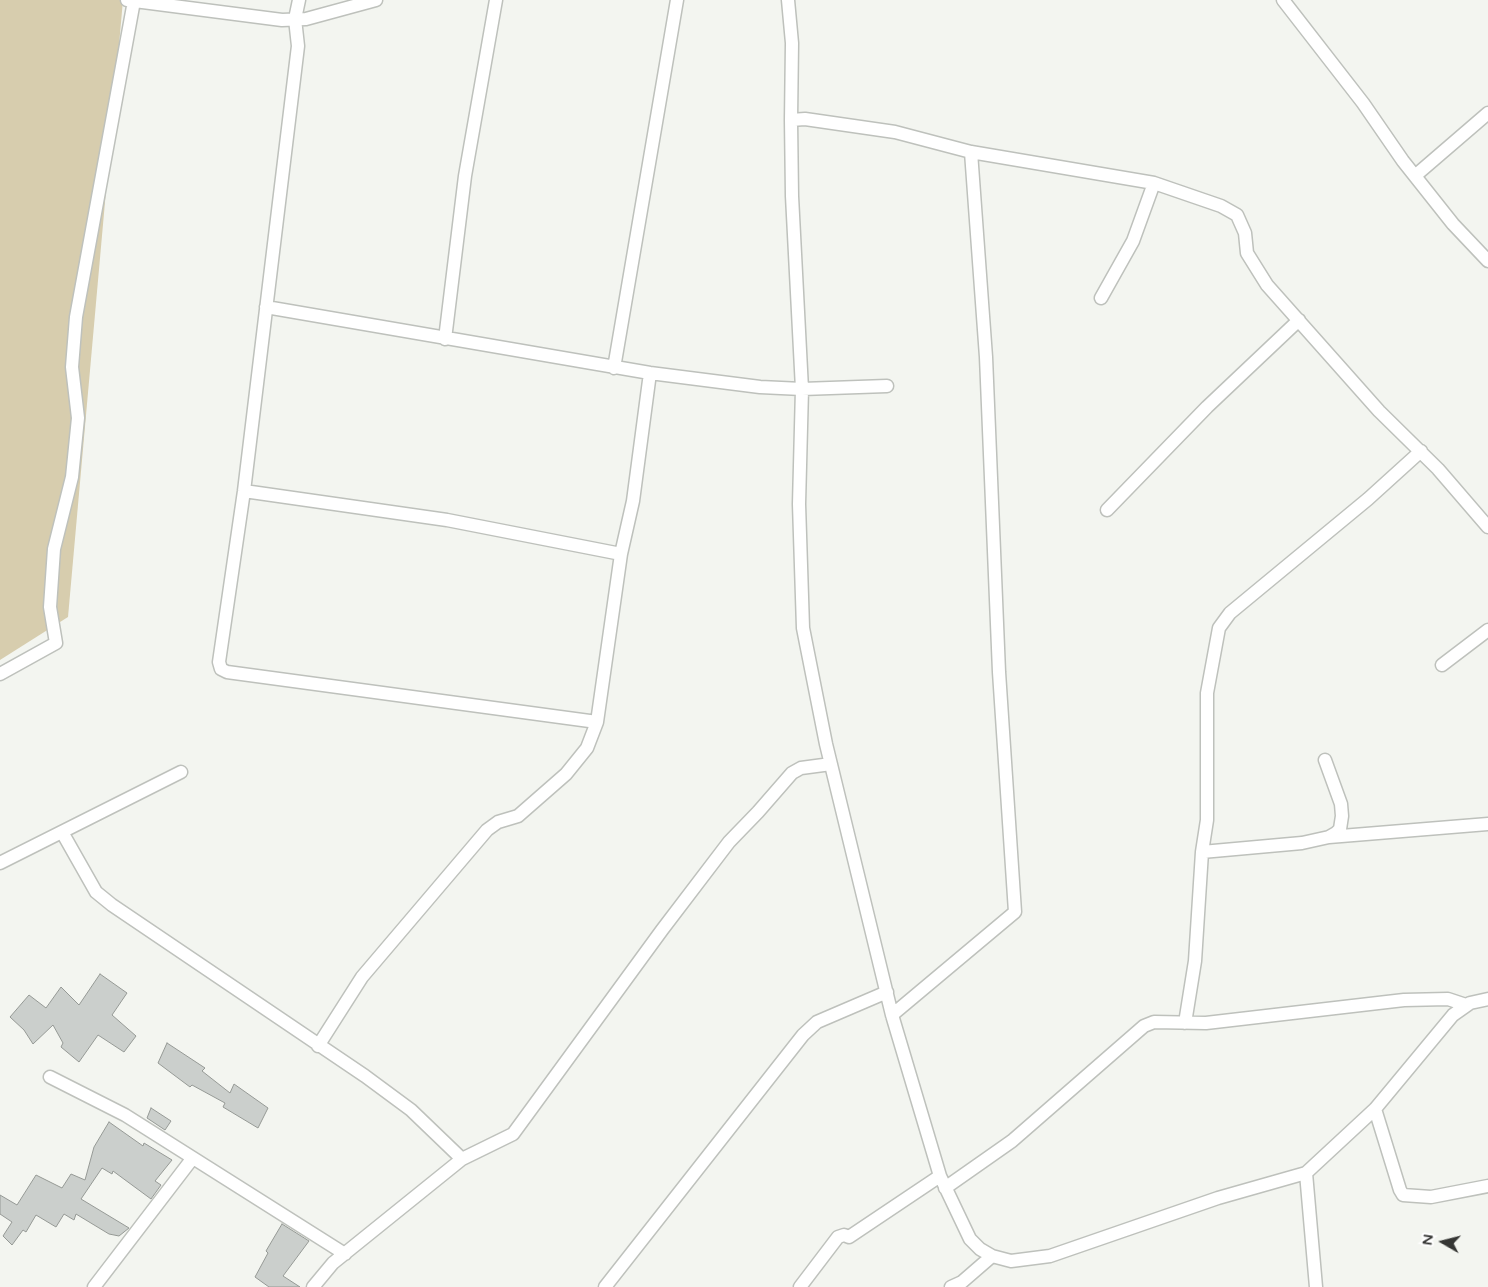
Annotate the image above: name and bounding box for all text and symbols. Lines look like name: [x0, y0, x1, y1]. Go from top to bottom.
north arrow: [1418, 1217, 1468, 1267]
text: N: [1418, 1233, 1437, 1247]

